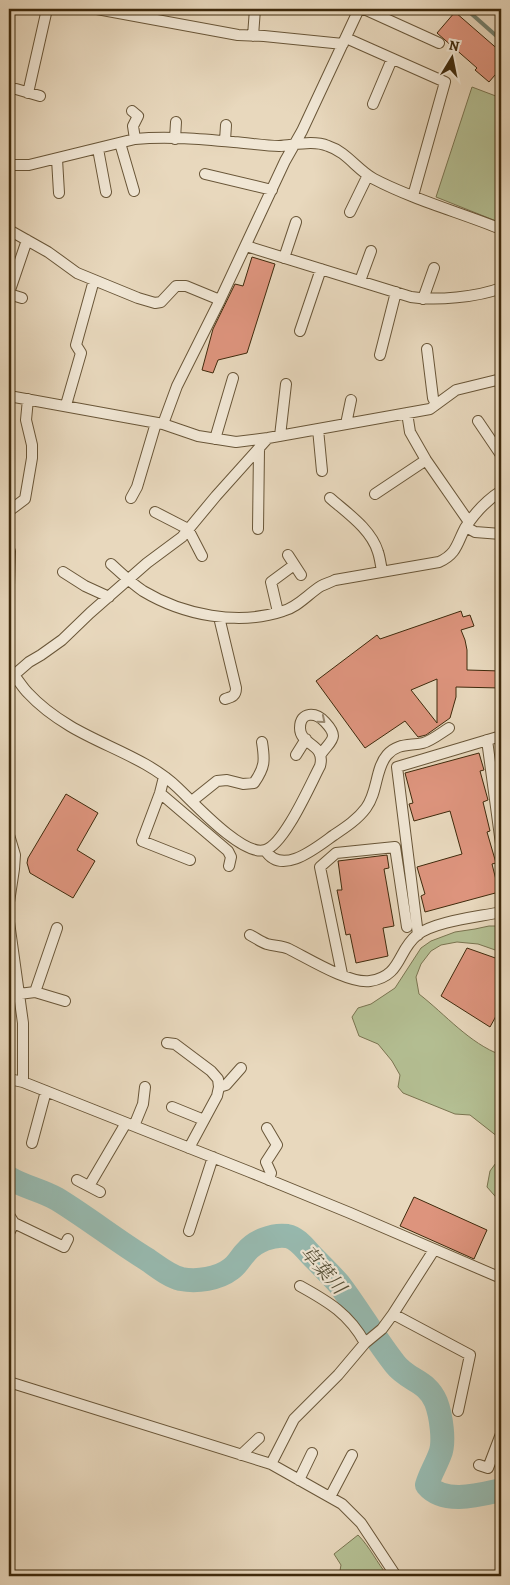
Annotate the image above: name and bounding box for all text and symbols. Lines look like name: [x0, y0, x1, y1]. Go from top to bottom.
north arrow: [428, 32, 478, 82]
text: N: [447, 35, 461, 56]
one-way arrow: [317, 715, 326, 724]
water label: 草葉川: [294, 1240, 353, 1302]

